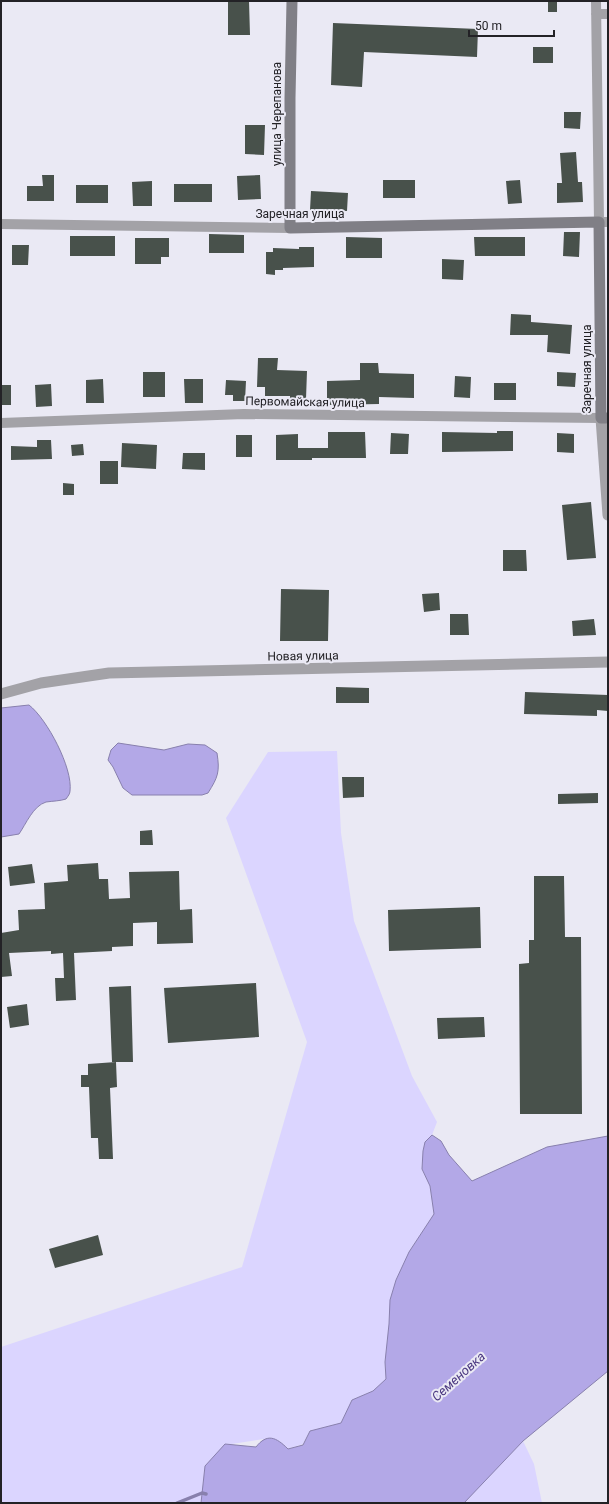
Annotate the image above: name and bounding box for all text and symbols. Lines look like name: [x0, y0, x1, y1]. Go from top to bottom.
scale bar: [469, 12, 554, 38]
text: 50 m: [475, 19, 502, 33]
street label: улица Черепанова: [270, 62, 284, 166]
street label: Заречная улица: [255, 207, 345, 221]
street label: Заречная улица: [580, 324, 594, 414]
street label: Первомайская улица: [245, 394, 365, 410]
street label: Новая улица: [267, 648, 339, 664]
water label: Семеновка: [429, 1349, 488, 1404]

